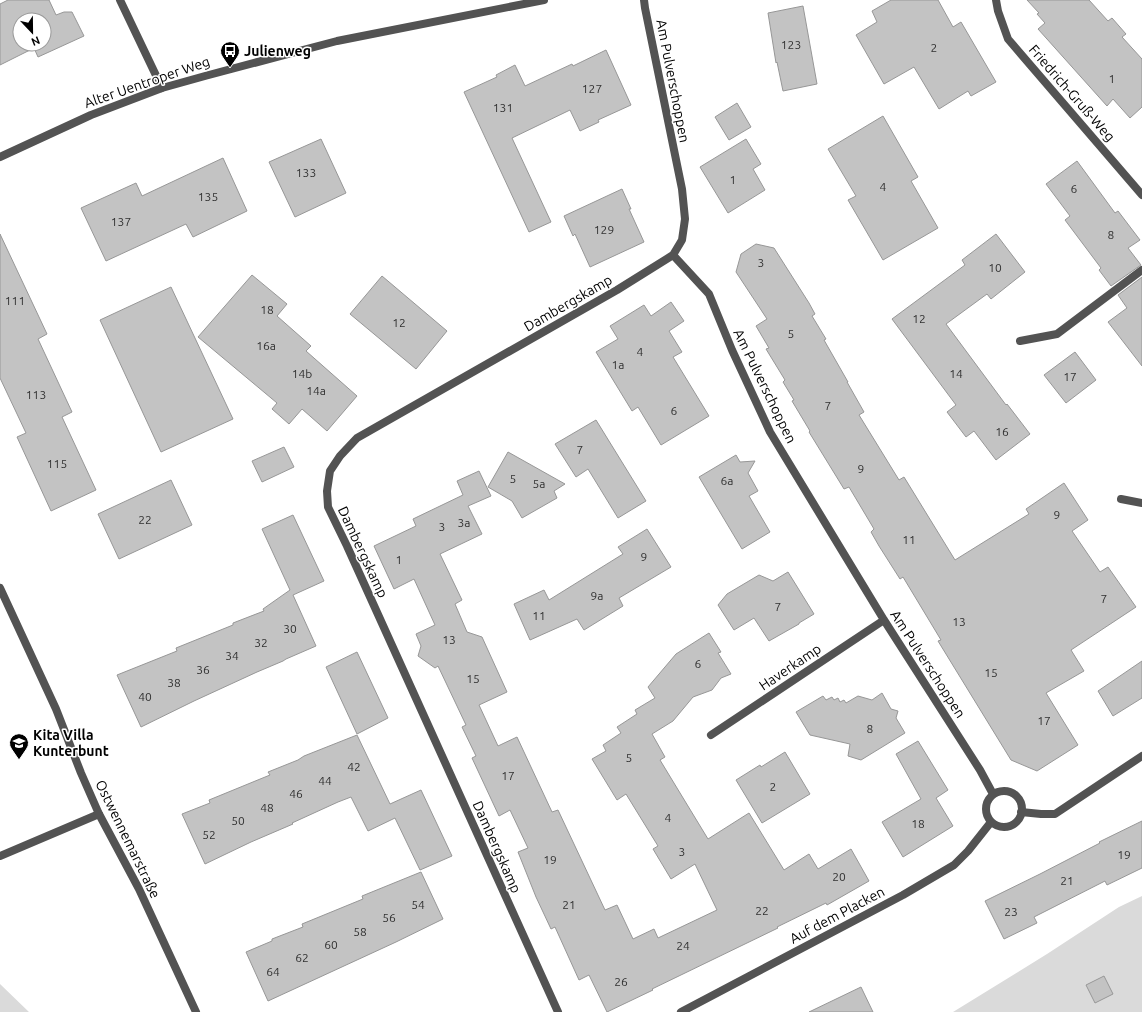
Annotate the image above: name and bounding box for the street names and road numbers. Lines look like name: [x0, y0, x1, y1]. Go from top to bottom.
street label: Am Pulverschoppen: [653, 18, 693, 144]
street label: Friedrich-Gruß-Weg: [1026, 41, 1118, 145]
street label: Alter Uentroper Weg: [82, 53, 212, 111]
street label: Dambergskamp: [521, 271, 615, 335]
street label: Am Pulverschoppen: [730, 326, 800, 446]
street label: Dambergskamp: [335, 504, 391, 600]
street label: Am Pulverschoppen: [887, 607, 969, 721]
street label: Haverkamp: [756, 640, 824, 694]
street label: Ostwennemarstraße: [92, 777, 164, 901]
street label: Dambergskamp: [470, 799, 524, 895]
street label: Auf dem Placken: [787, 883, 887, 947]

